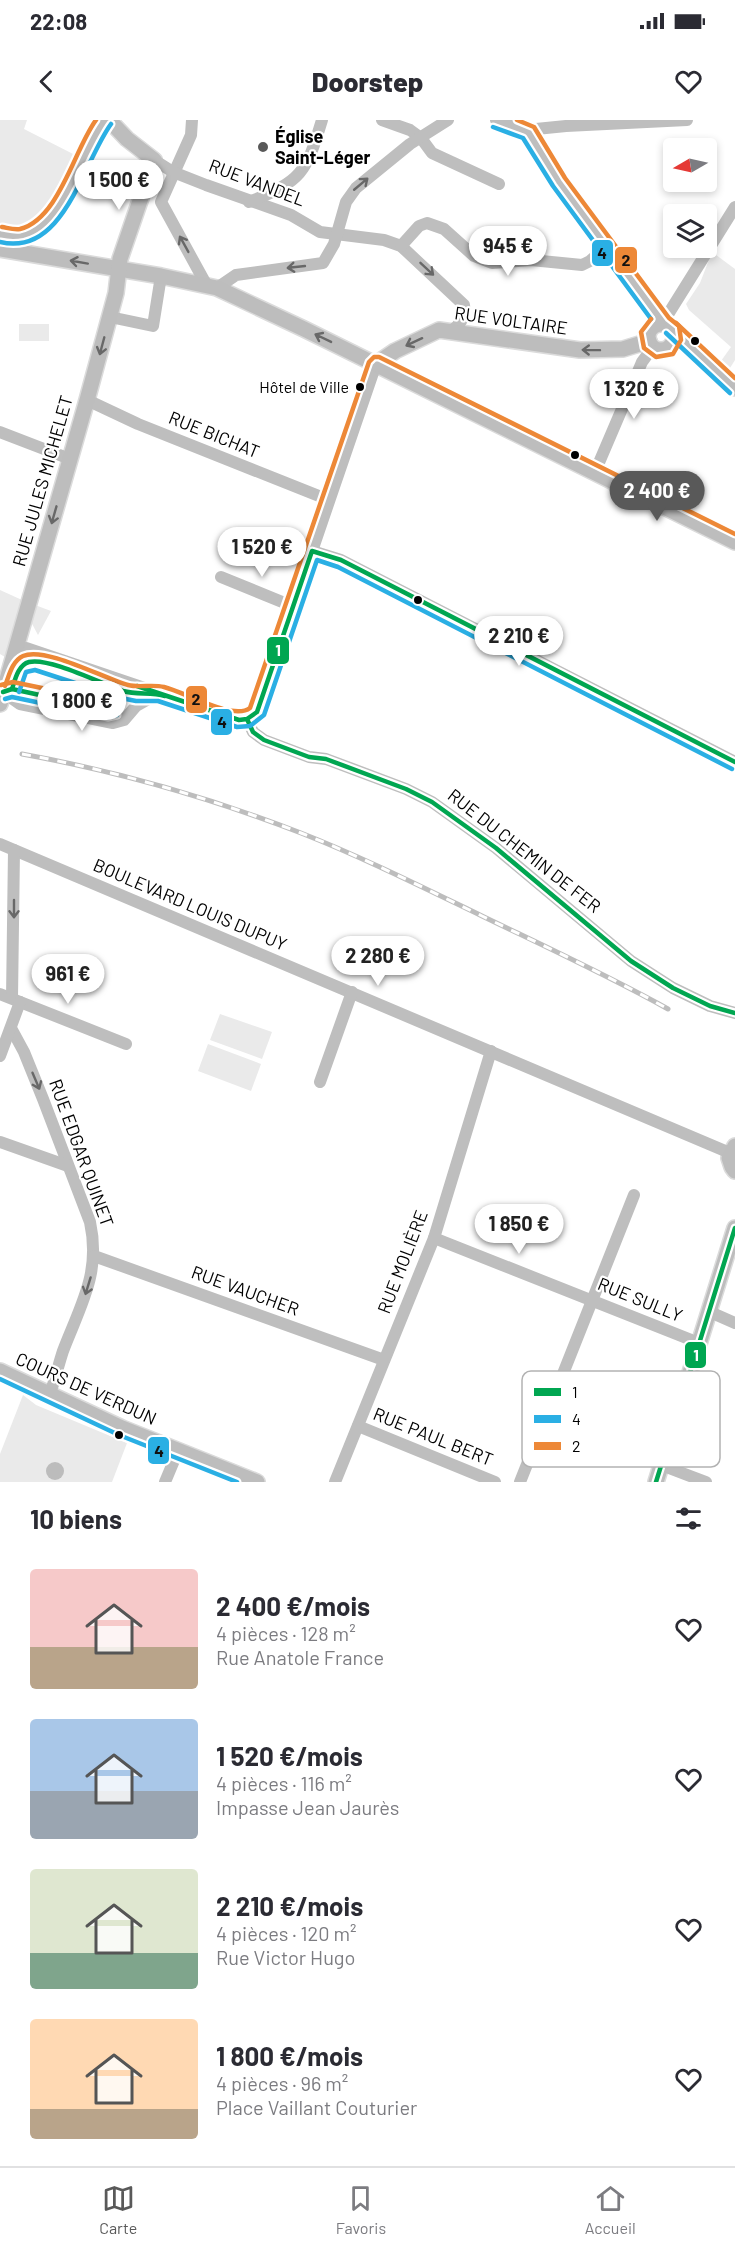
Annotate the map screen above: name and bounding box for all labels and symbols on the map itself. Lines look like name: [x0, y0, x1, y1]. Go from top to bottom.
place label: Église Saint-Léger: [275, 125, 371, 168]
north arrow: [663, 138, 717, 192]
marker: Église Saint-Léger: [256, 140, 270, 154]
street label: RUE VANDEL: [206, 154, 309, 210]
pin: 1 500 €: [64, 160, 174, 211]
one-way arrow: [353, 177, 368, 191]
pin: 945 €: [466, 226, 550, 277]
one-way arrow: [178, 236, 190, 253]
line badge: 4: [591, 239, 614, 267]
text: 4: [597, 243, 607, 262]
line badge: 2: [614, 246, 638, 274]
text: 2: [622, 250, 631, 269]
one-way arrow: [70, 256, 90, 267]
one-way arrow: [287, 262, 307, 273]
one-way arrow: [419, 262, 434, 276]
street label: RUE VOLTAIRE: [453, 301, 569, 339]
one-way arrow: [315, 332, 333, 344]
unlabelled marker: [689, 335, 701, 347]
one-way arrow: [95, 337, 107, 356]
one-way arrow: [405, 337, 424, 348]
one-way arrow: [582, 345, 602, 356]
pin: 1 320 €: [579, 369, 689, 420]
place label: Hôtel de Ville: [259, 377, 349, 396]
marker: Hôtel de Ville: [354, 381, 366, 393]
street label: RUE JULES MICHELET: [7, 393, 77, 569]
street label: RUE BICHAT: [166, 406, 263, 462]
unlabelled marker: [569, 449, 581, 461]
pin: 2 400 €: [602, 471, 712, 522]
one-way arrow: [48, 505, 59, 524]
pin: 1 520 €: [207, 527, 317, 578]
unlabelled marker: [412, 594, 424, 606]
pin: 2 210 €: [464, 616, 574, 667]
line badge: 1: [266, 636, 290, 665]
text: 1: [275, 640, 281, 659]
pin: 1 800 €: [27, 681, 137, 732]
line badge: 2: [185, 685, 208, 714]
text: 2: [192, 689, 201, 708]
line badge: 4: [210, 708, 233, 736]
text: 4: [217, 712, 227, 731]
street label: RUE DU CHEMIN DE FER: [444, 784, 606, 917]
street label: BOULEVARD LOUIS DUPUY: [90, 853, 291, 955]
one-way arrow: [8, 898, 20, 918]
pin: 2 280 €: [323, 936, 433, 987]
pin: 961 €: [26, 954, 110, 1005]
one-way arrow: [31, 1071, 42, 1089]
street label: RUE EDGAR QUINET: [45, 1076, 119, 1229]
pin: 1 850 €: [464, 1204, 574, 1255]
street label: RUE MOLIÈRE: [372, 1207, 432, 1316]
street label: RUE VAUCHER: [189, 1260, 302, 1320]
street label: RUE SULLY: [595, 1272, 686, 1326]
one-way arrow: [82, 1276, 93, 1295]
line badge: 1: [684, 1341, 707, 1369]
text: 1: [693, 1345, 699, 1364]
street label: COURS DE VERDUN: [13, 1347, 160, 1429]
legend: [522, 1371, 720, 1467]
text: 1: [572, 1382, 578, 1401]
street label: RUE PAUL BERT: [370, 1402, 496, 1470]
text: 4: [572, 1409, 581, 1428]
unlabelled marker: [113, 1429, 125, 1441]
line badge: 4: [147, 1436, 170, 1465]
text: 2: [572, 1436, 581, 1455]
text: 4: [154, 1441, 164, 1460]

